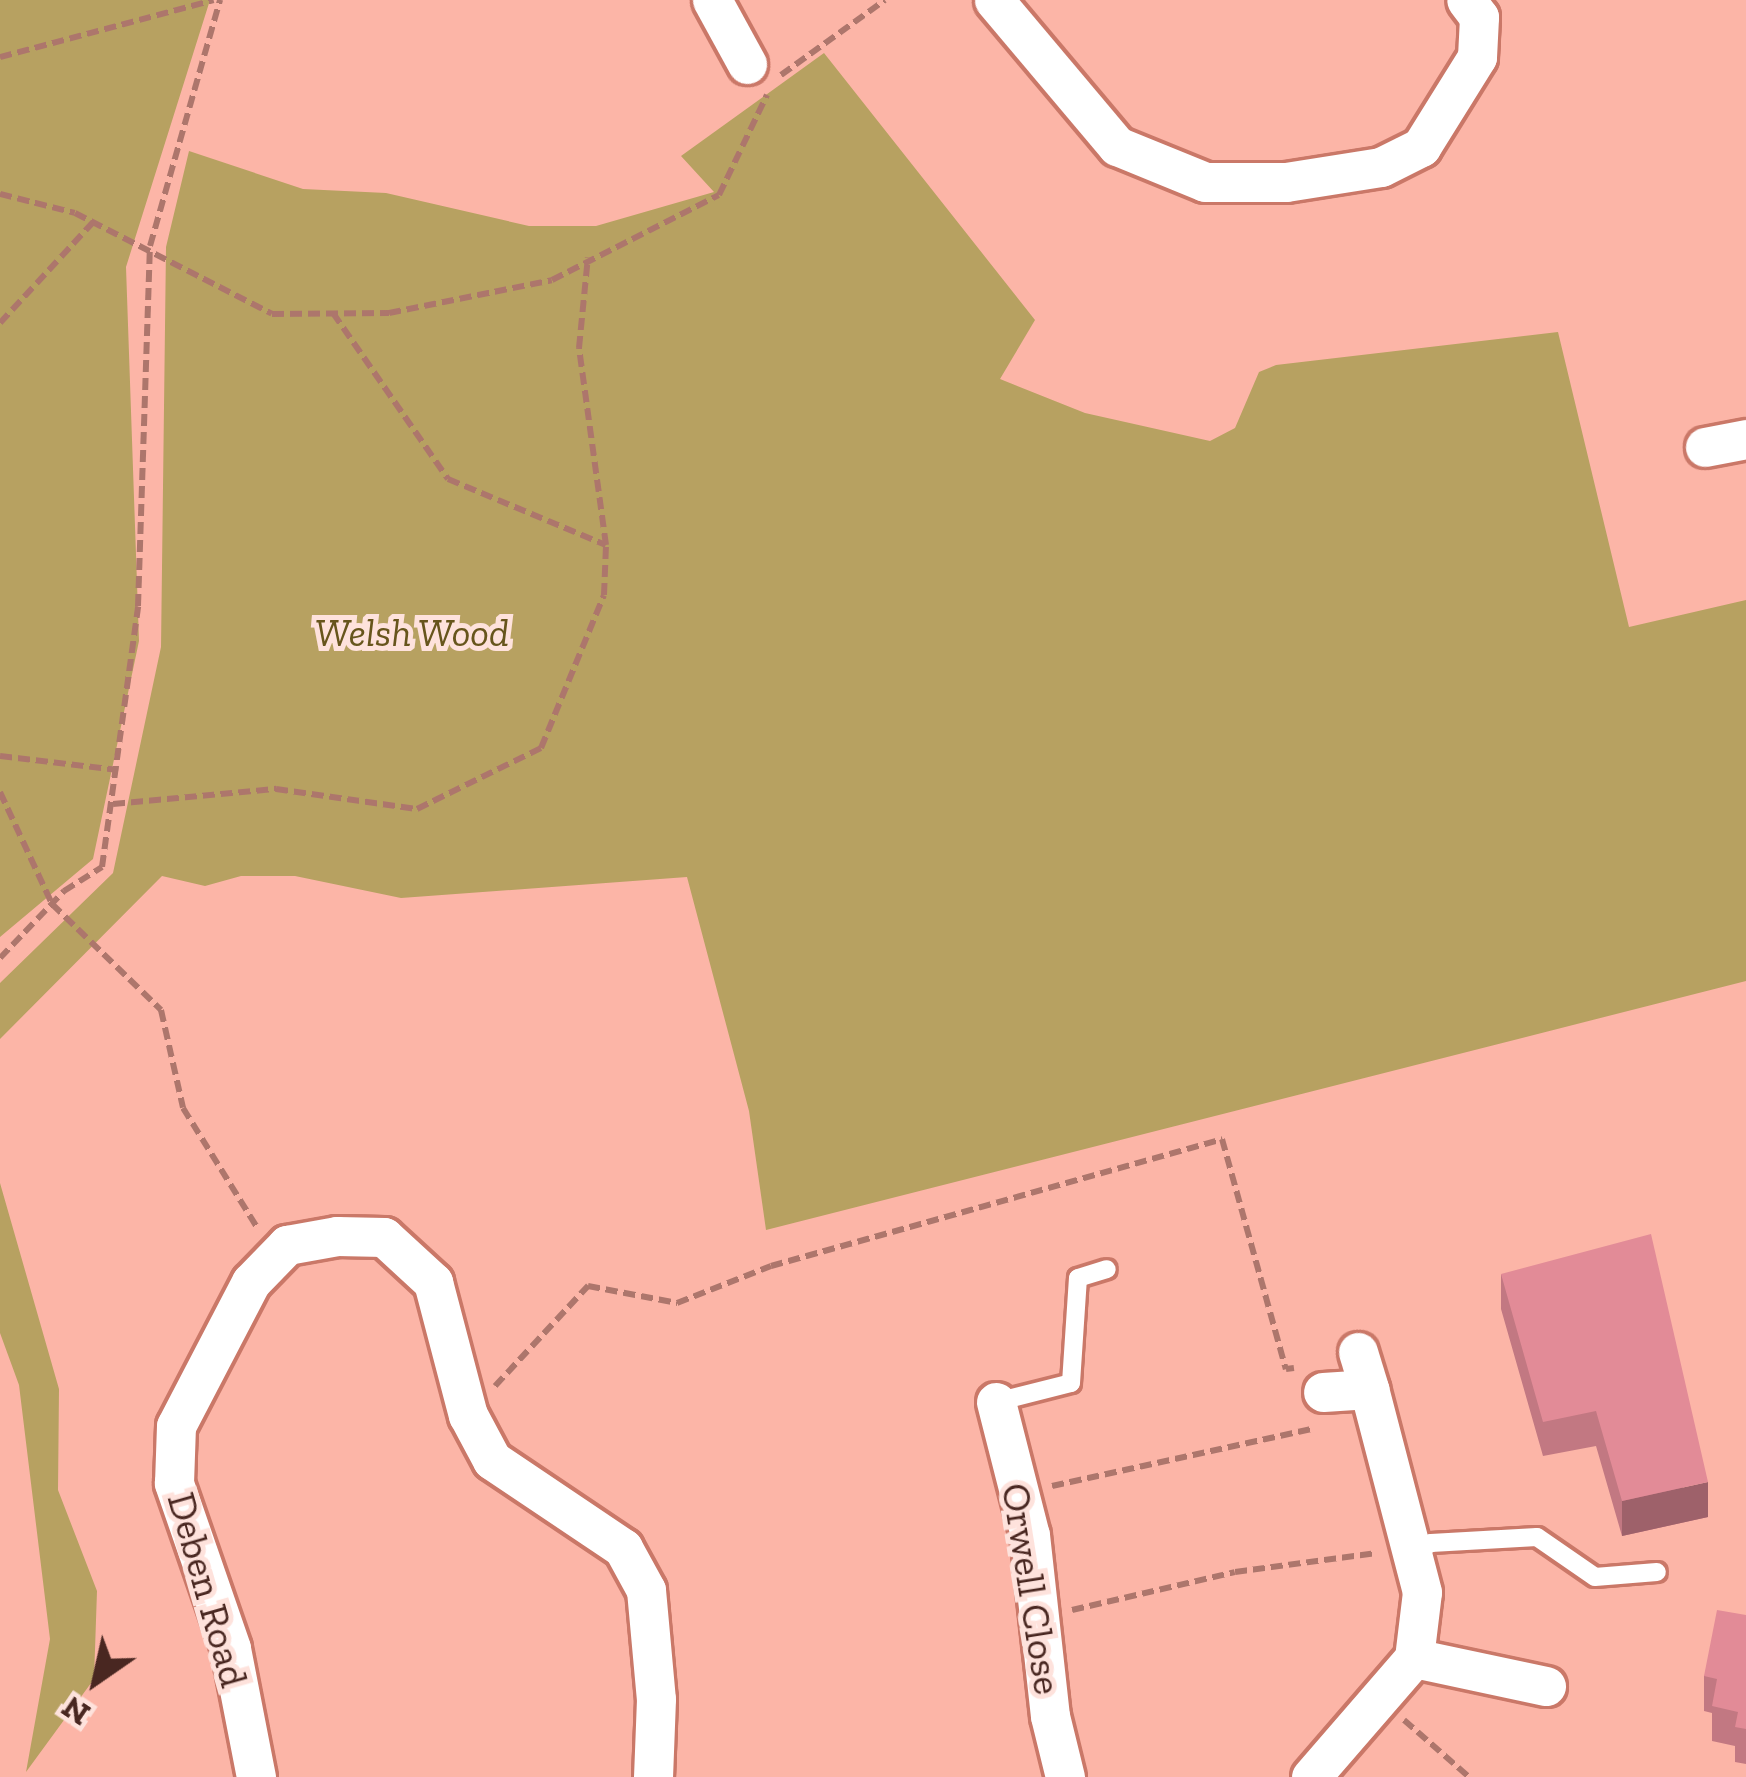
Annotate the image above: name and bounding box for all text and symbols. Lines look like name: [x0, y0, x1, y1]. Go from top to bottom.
park label: Welsh Wood: [314, 610, 510, 656]
street label: Orwell Close: [991, 1480, 1071, 1698]
street label: Deben Road: [157, 1487, 257, 1693]
north arrow: [36, 1621, 156, 1741]
text: N: [54, 1688, 97, 1734]

